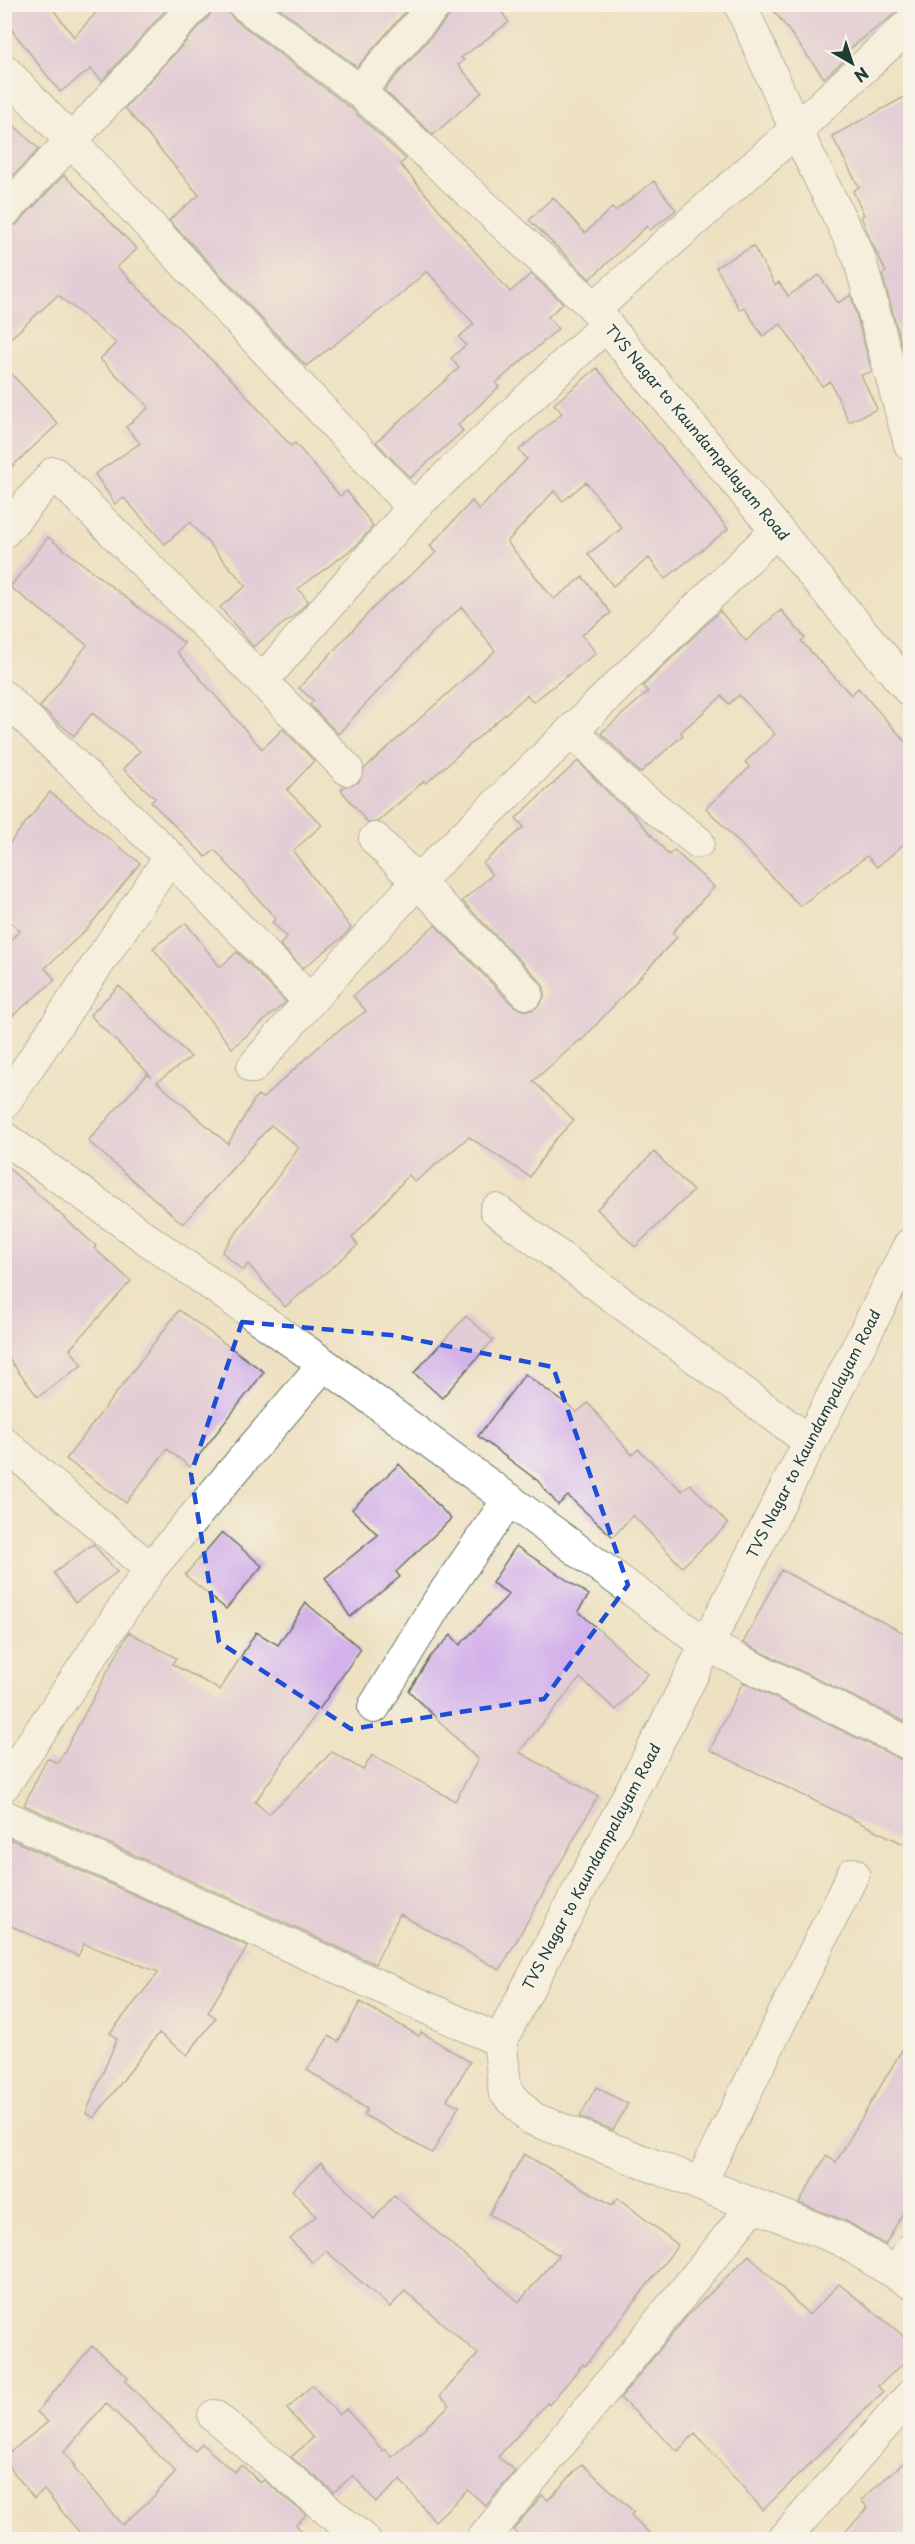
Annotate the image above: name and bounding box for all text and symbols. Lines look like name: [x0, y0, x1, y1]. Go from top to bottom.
north arrow: [822, 33, 882, 93]
text: N: [850, 62, 875, 89]
street label: TVS Nagar to Kaundampalayam Road: [600, 319, 796, 545]
street label: TVS Nagar to Kaundampalayam Road: [740, 1305, 886, 1562]
street label: TVS Nagar to Kaundampalayam Road: [516, 1739, 666, 1994]

